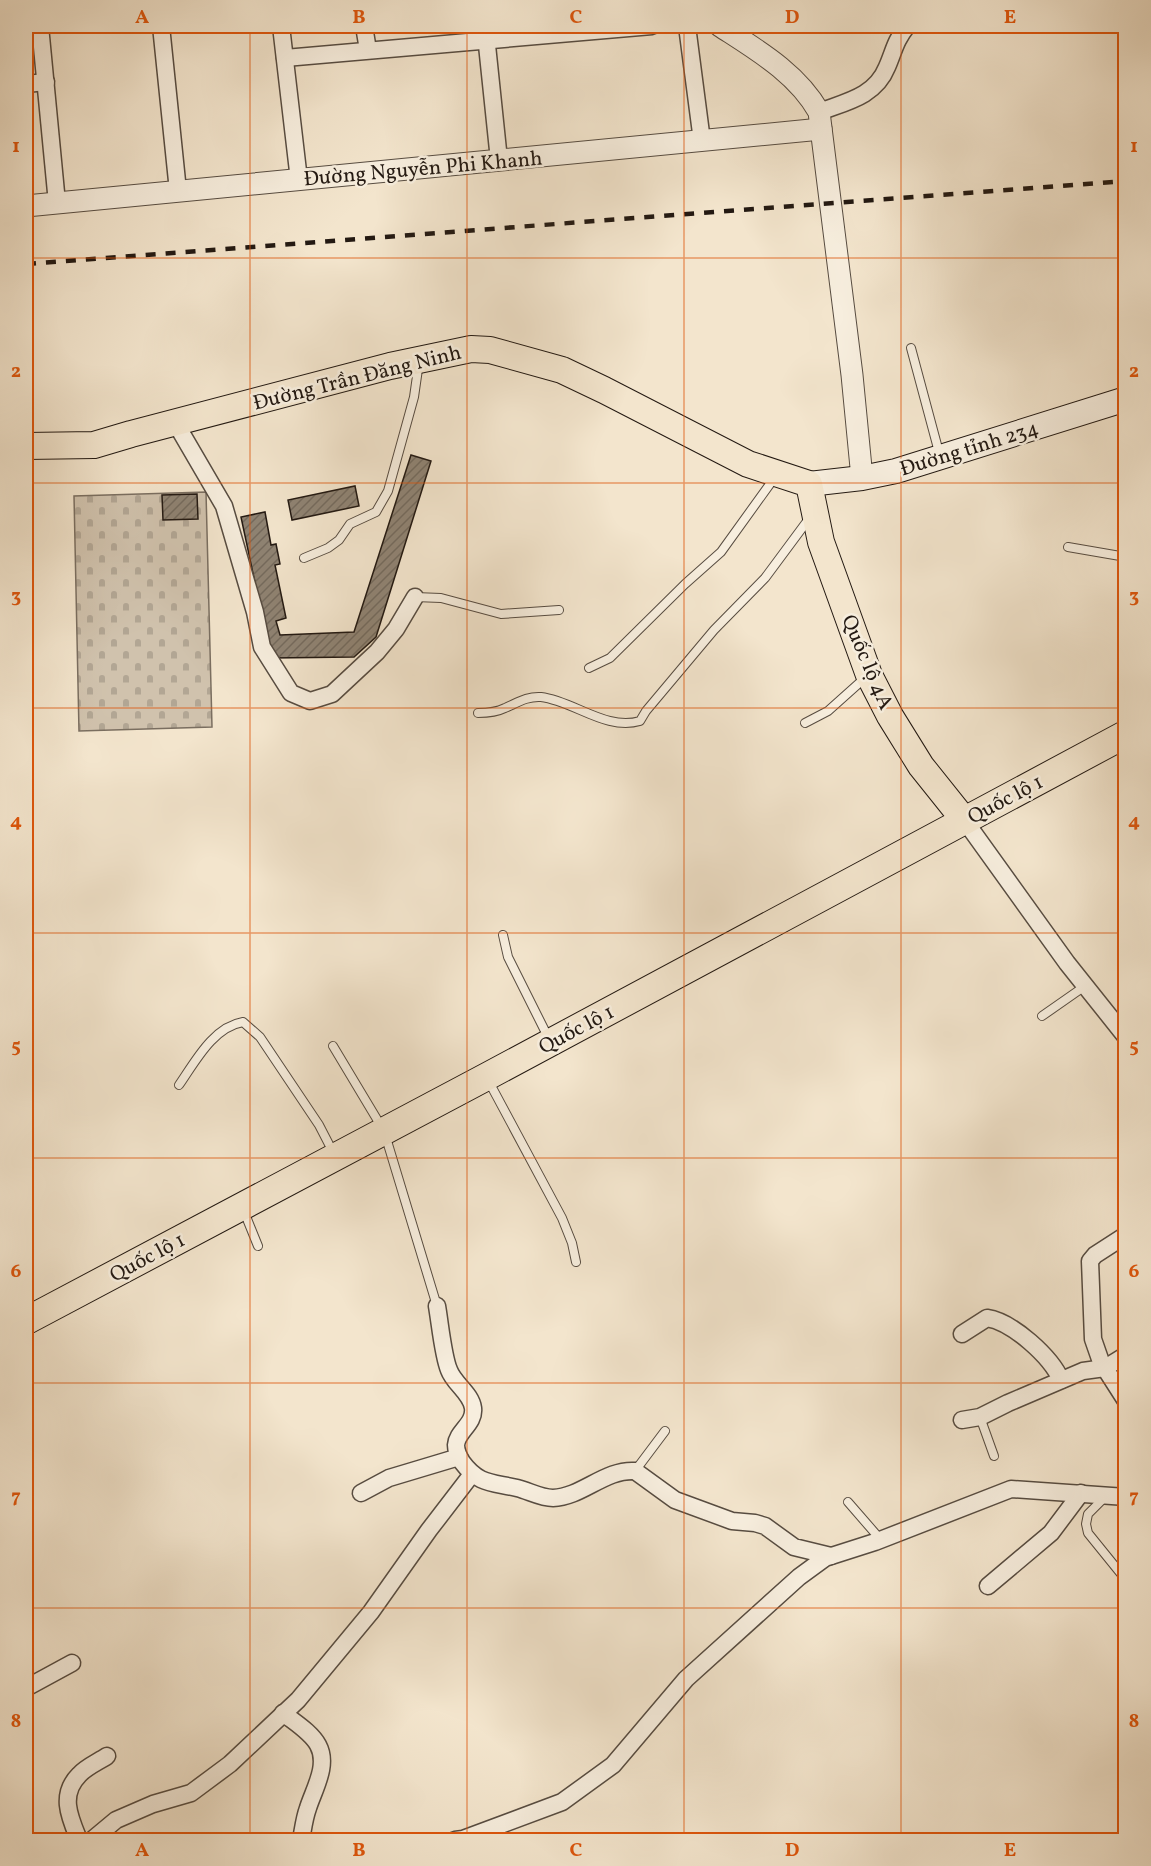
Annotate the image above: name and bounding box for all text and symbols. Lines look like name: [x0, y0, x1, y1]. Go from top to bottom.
text: A: [135, 4, 149, 32]
text: B: [352, 4, 366, 32]
text: C: [570, 4, 583, 32]
text: D: [785, 4, 799, 32]
text: E: [1004, 4, 1016, 32]
text: 1: [12, 133, 20, 161]
text: 1: [1130, 133, 1138, 161]
street label: Đường Nguyễn Phi Khanh: [302, 145, 544, 194]
street label: Đường Trần Đăng Ninh: [250, 339, 465, 418]
text: 2: [11, 358, 21, 386]
text: 2: [1129, 358, 1139, 386]
street label: Đường tỉnh 234: [896, 415, 1042, 484]
text: 3: [11, 583, 21, 611]
text: 3: [1129, 583, 1139, 611]
street label: Quốc lộ 4A: [834, 610, 900, 715]
street label: Quốc lộ 1: [963, 768, 1049, 832]
text: 4: [10, 808, 22, 836]
text: 4: [1128, 808, 1140, 836]
street label: Quốc lộ 1: [534, 998, 620, 1062]
text: 5: [11, 1033, 21, 1061]
text: 5: [1129, 1033, 1139, 1061]
street label: Quốc lộ 1: [105, 1226, 191, 1290]
text: 6: [11, 1258, 22, 1286]
text: 6: [1129, 1258, 1140, 1286]
text: 7: [11, 1483, 21, 1511]
text: 7: [1129, 1483, 1139, 1511]
text: 8: [11, 1708, 21, 1736]
text: 8: [1129, 1708, 1139, 1736]
text: A: [135, 1837, 149, 1865]
text: B: [352, 1837, 366, 1865]
text: C: [570, 1837, 583, 1865]
text: D: [785, 1837, 799, 1865]
text: E: [1004, 1837, 1016, 1865]

